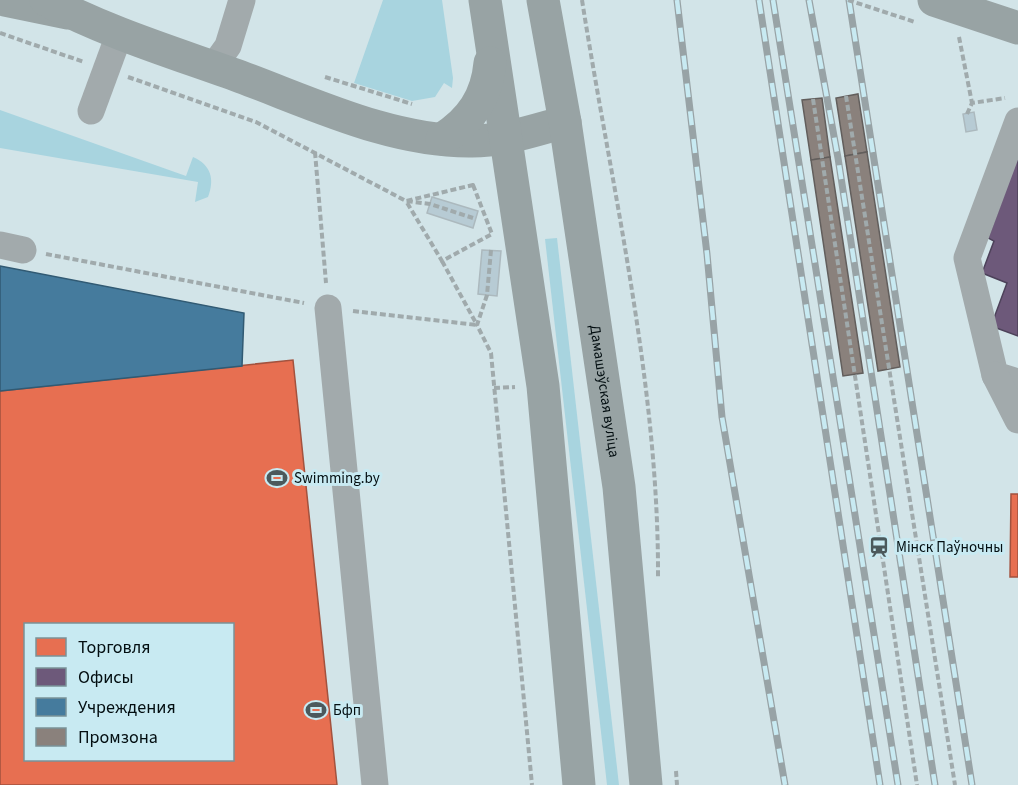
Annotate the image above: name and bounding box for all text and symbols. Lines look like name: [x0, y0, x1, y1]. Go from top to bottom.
street label: Дамашэўская вуліца: [585, 323, 625, 459]
sports icon: Swimming.by: [265, 466, 289, 490]
place label: Swimming.by: [294, 468, 380, 489]
station icon: Мінск Паўночны: [867, 535, 891, 559]
place label: Мінск Паўночны: [896, 537, 1003, 558]
legend: [24, 623, 234, 761]
text: Торговля: [78, 635, 151, 660]
text: Офисы: [78, 665, 134, 690]
text: Учреждения: [78, 695, 176, 720]
sports icon: Бфп: [304, 698, 328, 722]
place label: Бфп: [333, 700, 361, 721]
text: Промзона: [78, 725, 158, 750]

